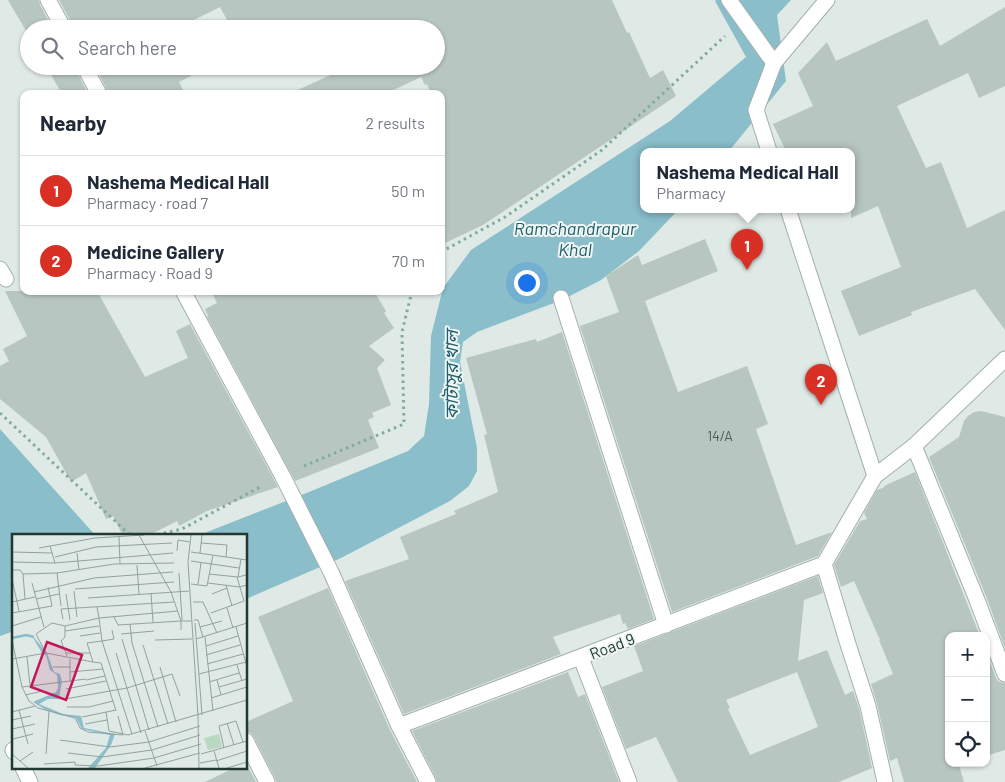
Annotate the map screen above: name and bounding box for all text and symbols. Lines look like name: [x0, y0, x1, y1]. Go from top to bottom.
search box: [20, 20, 445, 75]
icon: search: [38, 34, 66, 62]
text: Search here: [78, 36, 177, 59]
text: Nearby: [40, 110, 106, 135]
text: 2 results: [366, 113, 425, 132]
popup: [640, 148, 855, 213]
text: Nashema Medical Hall: [656, 160, 839, 183]
text: Nashema Medical Hall: [87, 170, 269, 193]
text: 1: [53, 181, 59, 200]
text: 50 m: [391, 181, 425, 200]
text: Pharmacy: [656, 183, 726, 202]
text: Pharmacy · road 7: [87, 193, 208, 212]
water label: Ramchandrapur Khal: [514, 217, 637, 260]
pin: 1: [731, 229, 763, 270]
text: Medicine Gallery: [87, 240, 224, 263]
text: 2: [52, 251, 60, 270]
text: 70 m: [392, 251, 425, 270]
text: Pharmacy · Road 9: [87, 263, 213, 282]
your location: [514, 270, 540, 296]
water label: কাটাসুর খাল: [440, 327, 463, 420]
pin: 2: [805, 364, 837, 405]
house number: 14/A: [707, 427, 733, 444]
inset map: [12, 534, 248, 770]
street label: Road 9: [587, 628, 637, 663]
map controls: [945, 632, 990, 767]
button: +: [945, 632, 990, 677]
button: −: [945, 677, 990, 722]
button: locate: [945, 722, 990, 767]

